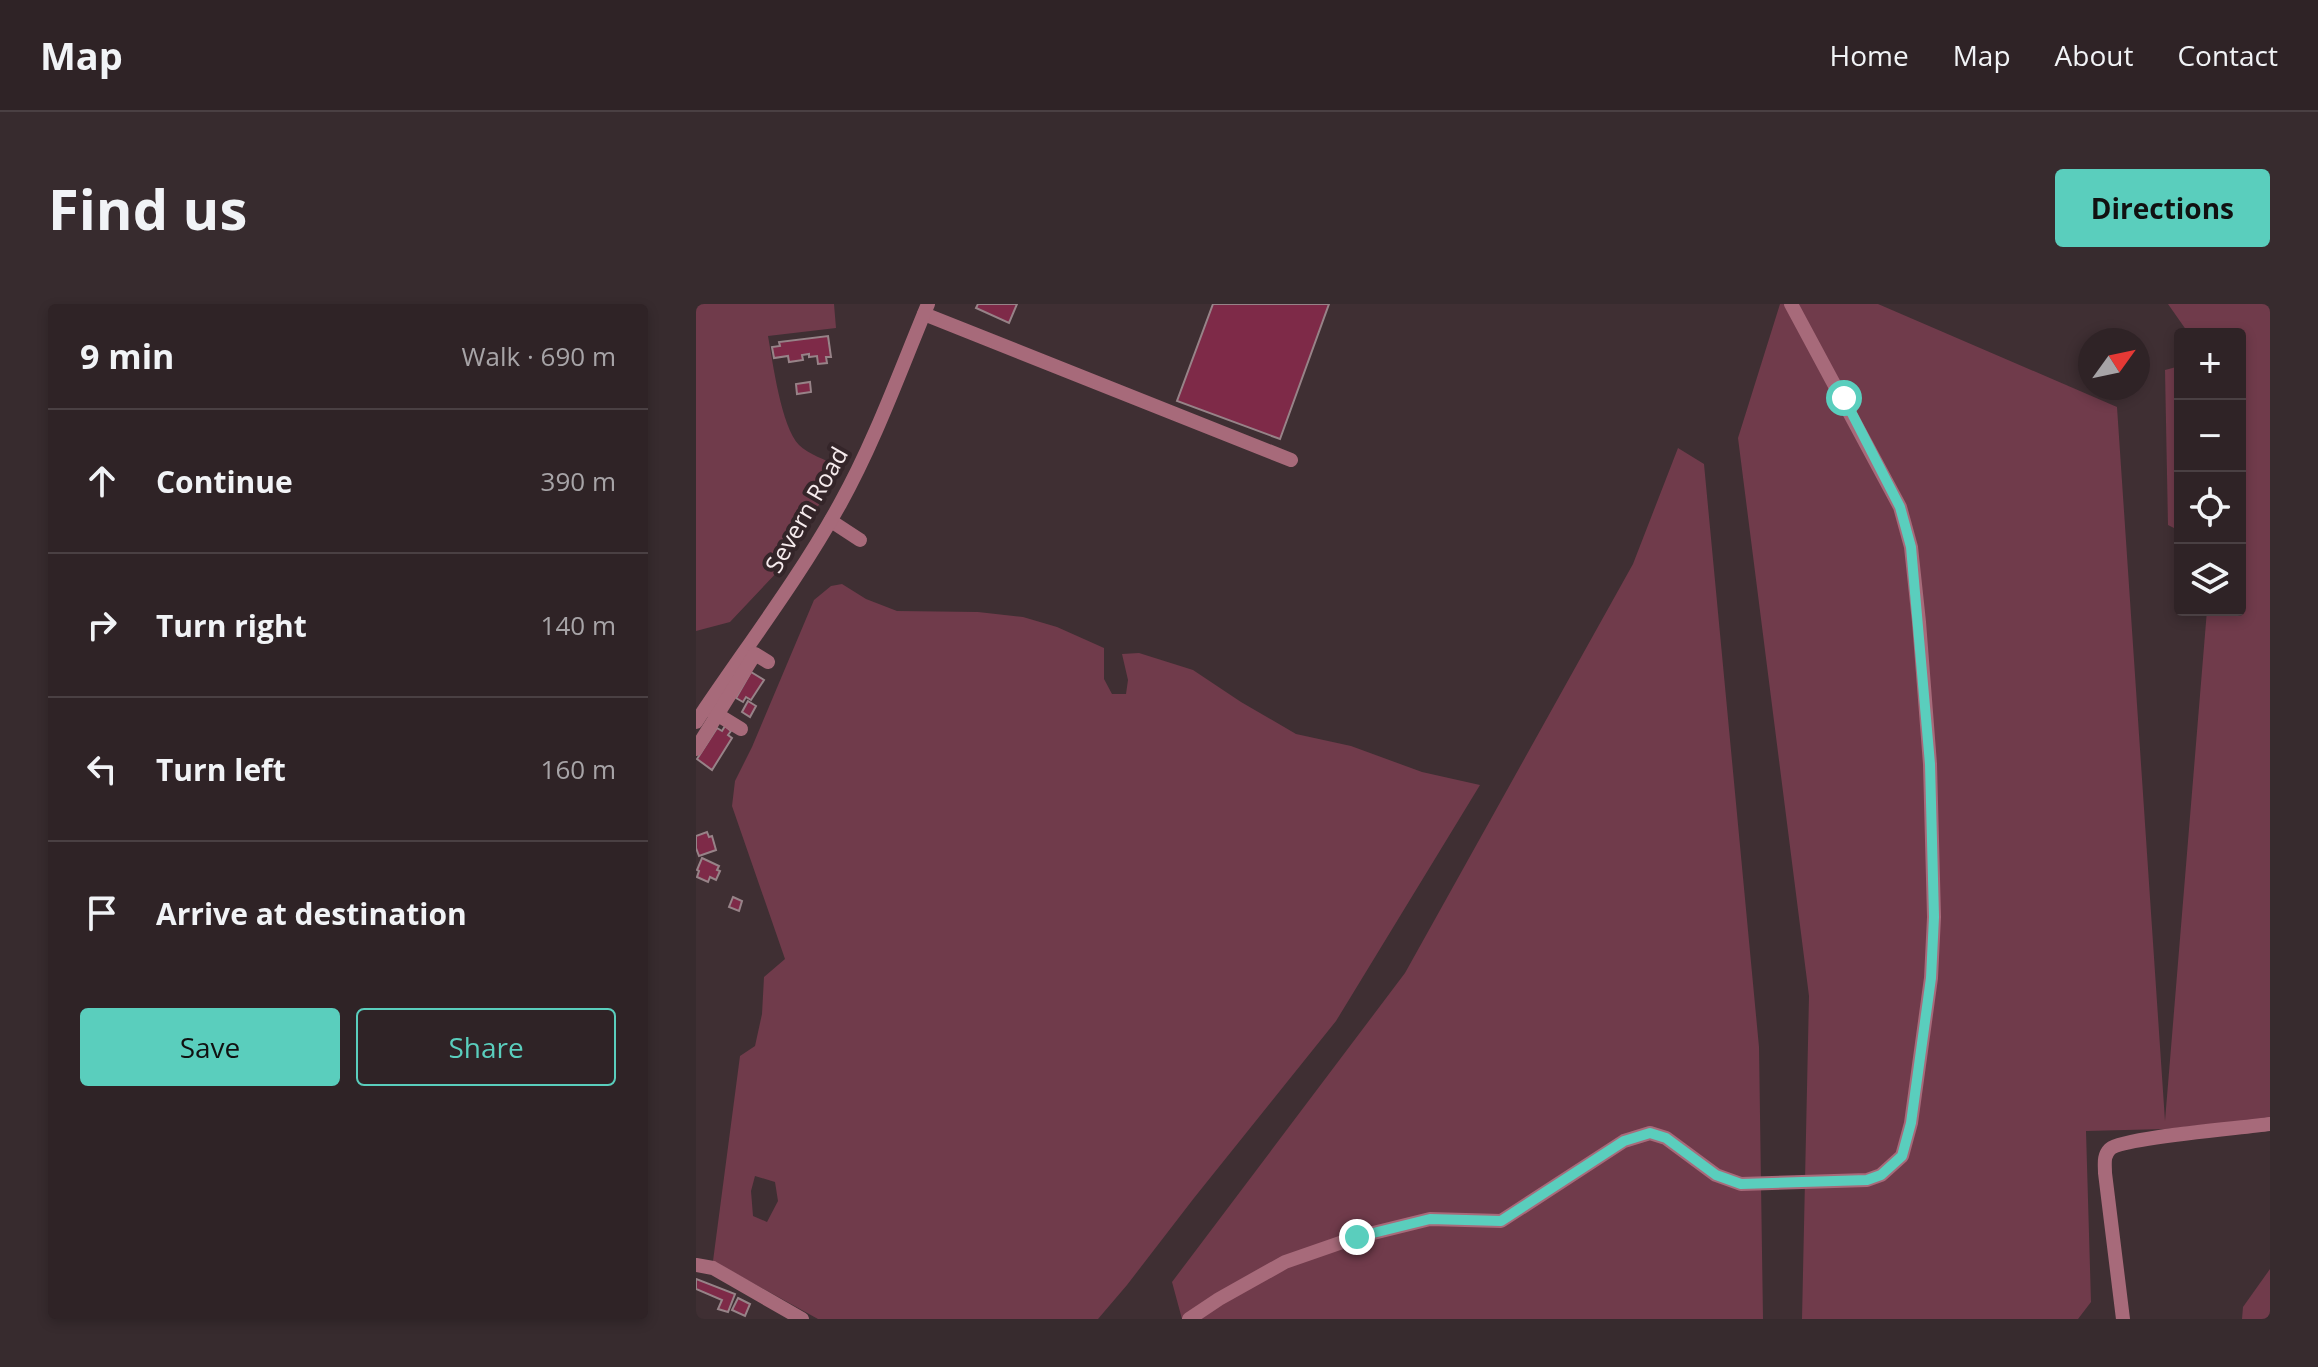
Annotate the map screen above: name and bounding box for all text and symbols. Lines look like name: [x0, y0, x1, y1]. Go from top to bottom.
text: Map: [40, 29, 123, 81]
text: Home: [1830, 36, 1909, 74]
text: Map: [1953, 36, 2011, 74]
text: About: [2055, 36, 2133, 74]
text: Contact: [2177, 36, 2278, 74]
button: Directions: [2055, 169, 2270, 247]
text: Find us: [48, 170, 247, 246]
north arrow: [2078, 328, 2150, 400]
map controls: [2174, 328, 2246, 616]
button: +: [2174, 328, 2246, 400]
text: 9 min: [80, 333, 174, 379]
text: Walk · 690 m: [462, 338, 616, 374]
route start: [1826, 380, 1862, 416]
button: −: [2174, 400, 2246, 472]
street label: Severn Road: [756, 440, 855, 578]
icon: ahead: [80, 459, 124, 503]
text: Continue: [156, 461, 293, 502]
text: 390 m: [541, 463, 616, 499]
button: locate: [2174, 472, 2246, 544]
button: layers: [2174, 544, 2246, 616]
icon: right: [80, 603, 124, 647]
text: Turn right: [156, 605, 307, 646]
text: 140 m: [541, 607, 616, 643]
icon: left: [80, 747, 124, 791]
text: Turn left: [156, 749, 286, 790]
text: 160 m: [541, 751, 616, 787]
icon: arrive: [80, 891, 124, 935]
text: Arrive at destination: [156, 893, 467, 934]
button: Save: [80, 1008, 340, 1086]
button: Share: [356, 1008, 616, 1086]
route end: [1339, 1219, 1375, 1255]

